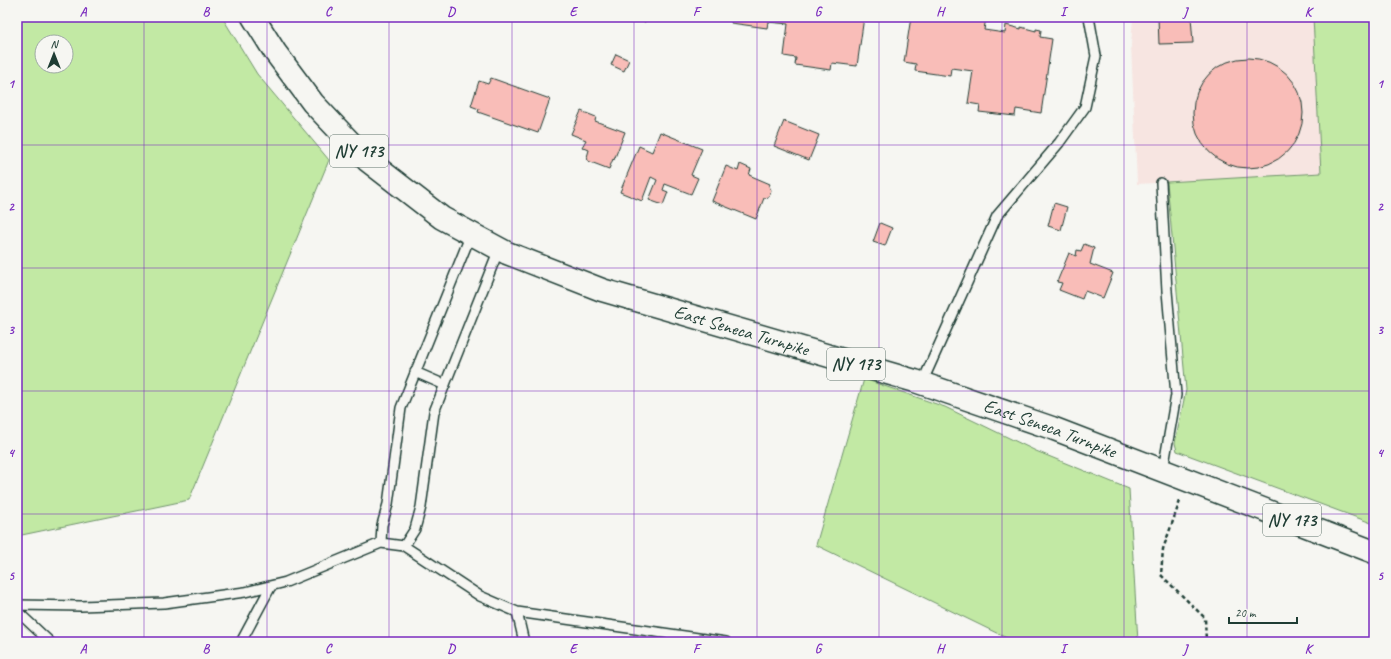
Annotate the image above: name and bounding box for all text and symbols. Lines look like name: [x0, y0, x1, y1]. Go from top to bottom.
text: A: [80, 4, 88, 20]
text: B: [203, 4, 211, 20]
text: C: [325, 4, 333, 20]
text: D: [447, 4, 456, 20]
text: E: [570, 4, 579, 20]
text: F: [693, 4, 702, 20]
text: G: [815, 4, 823, 20]
text: H: [936, 4, 946, 20]
text: I: [1060, 4, 1069, 20]
text: J: [1182, 4, 1189, 20]
text: K: [1305, 4, 1315, 20]
north arrow: [34, 34, 74, 74]
text: N: [51, 37, 60, 51]
text: 1: [8, 76, 16, 92]
text: 1: [1377, 76, 1385, 92]
road number: NY 173: [330, 135, 388, 167]
text: 2: [8, 199, 15, 215]
text: 2: [1377, 199, 1384, 215]
street label: East Seneca Turnpike: [671, 300, 813, 362]
text: 3: [8, 322, 15, 338]
text: 3: [1377, 322, 1384, 338]
road number: NY 173: [827, 348, 885, 380]
street label: East Seneca Turnpike: [980, 393, 1121, 464]
text: 4: [8, 445, 16, 461]
text: 4: [1377, 445, 1385, 461]
road number: NY 173: [1263, 504, 1321, 536]
text: 5: [8, 568, 15, 584]
text: 5: [1377, 568, 1384, 584]
scale bar: [1229, 599, 1297, 625]
text: 20 m: [1235, 605, 1257, 621]
text: A: [80, 641, 88, 657]
text: B: [203, 641, 211, 657]
text: C: [325, 641, 333, 657]
text: D: [447, 641, 456, 657]
text: E: [570, 641, 579, 657]
text: F: [693, 641, 702, 657]
text: G: [815, 641, 823, 657]
text: H: [936, 641, 946, 657]
text: I: [1060, 641, 1069, 657]
text: J: [1182, 641, 1189, 657]
text: K: [1305, 641, 1315, 657]

